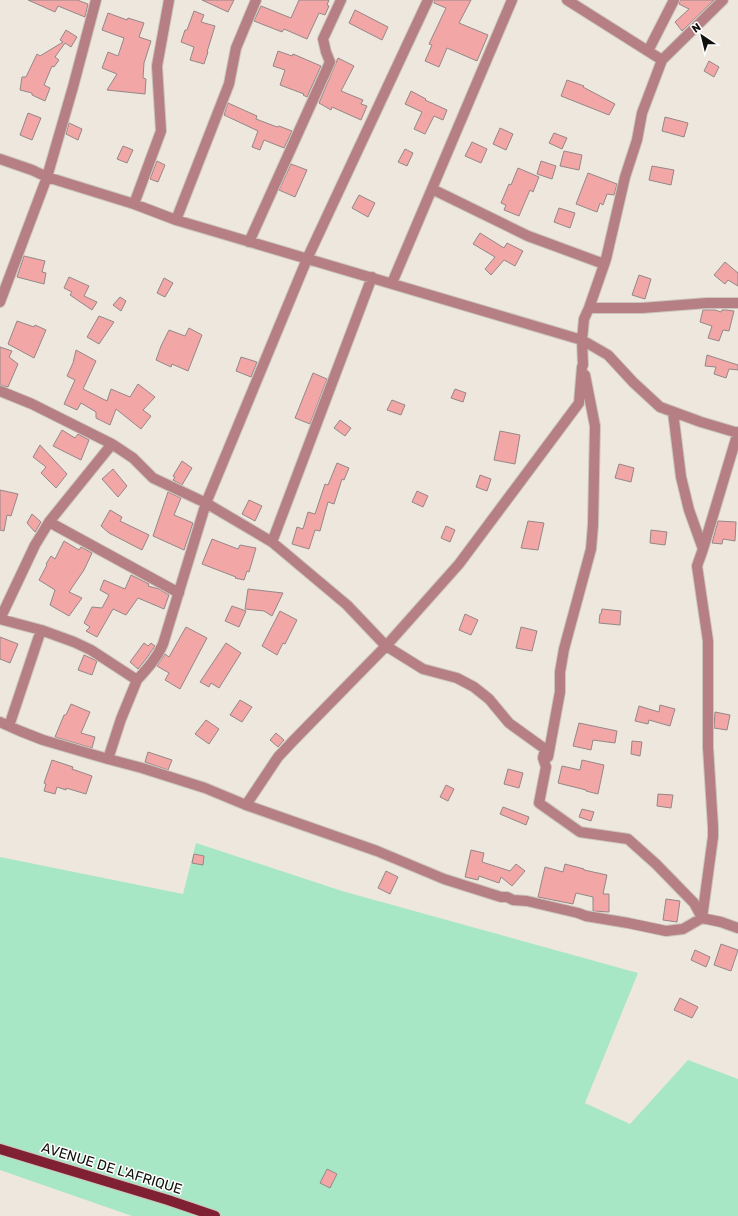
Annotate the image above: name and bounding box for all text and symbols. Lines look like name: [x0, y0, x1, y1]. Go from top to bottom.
north arrow: [682, 16, 722, 56]
text: N: [690, 21, 704, 36]
street label: AVENUE DE L'AFRIQUE: [39, 1139, 184, 1198]

